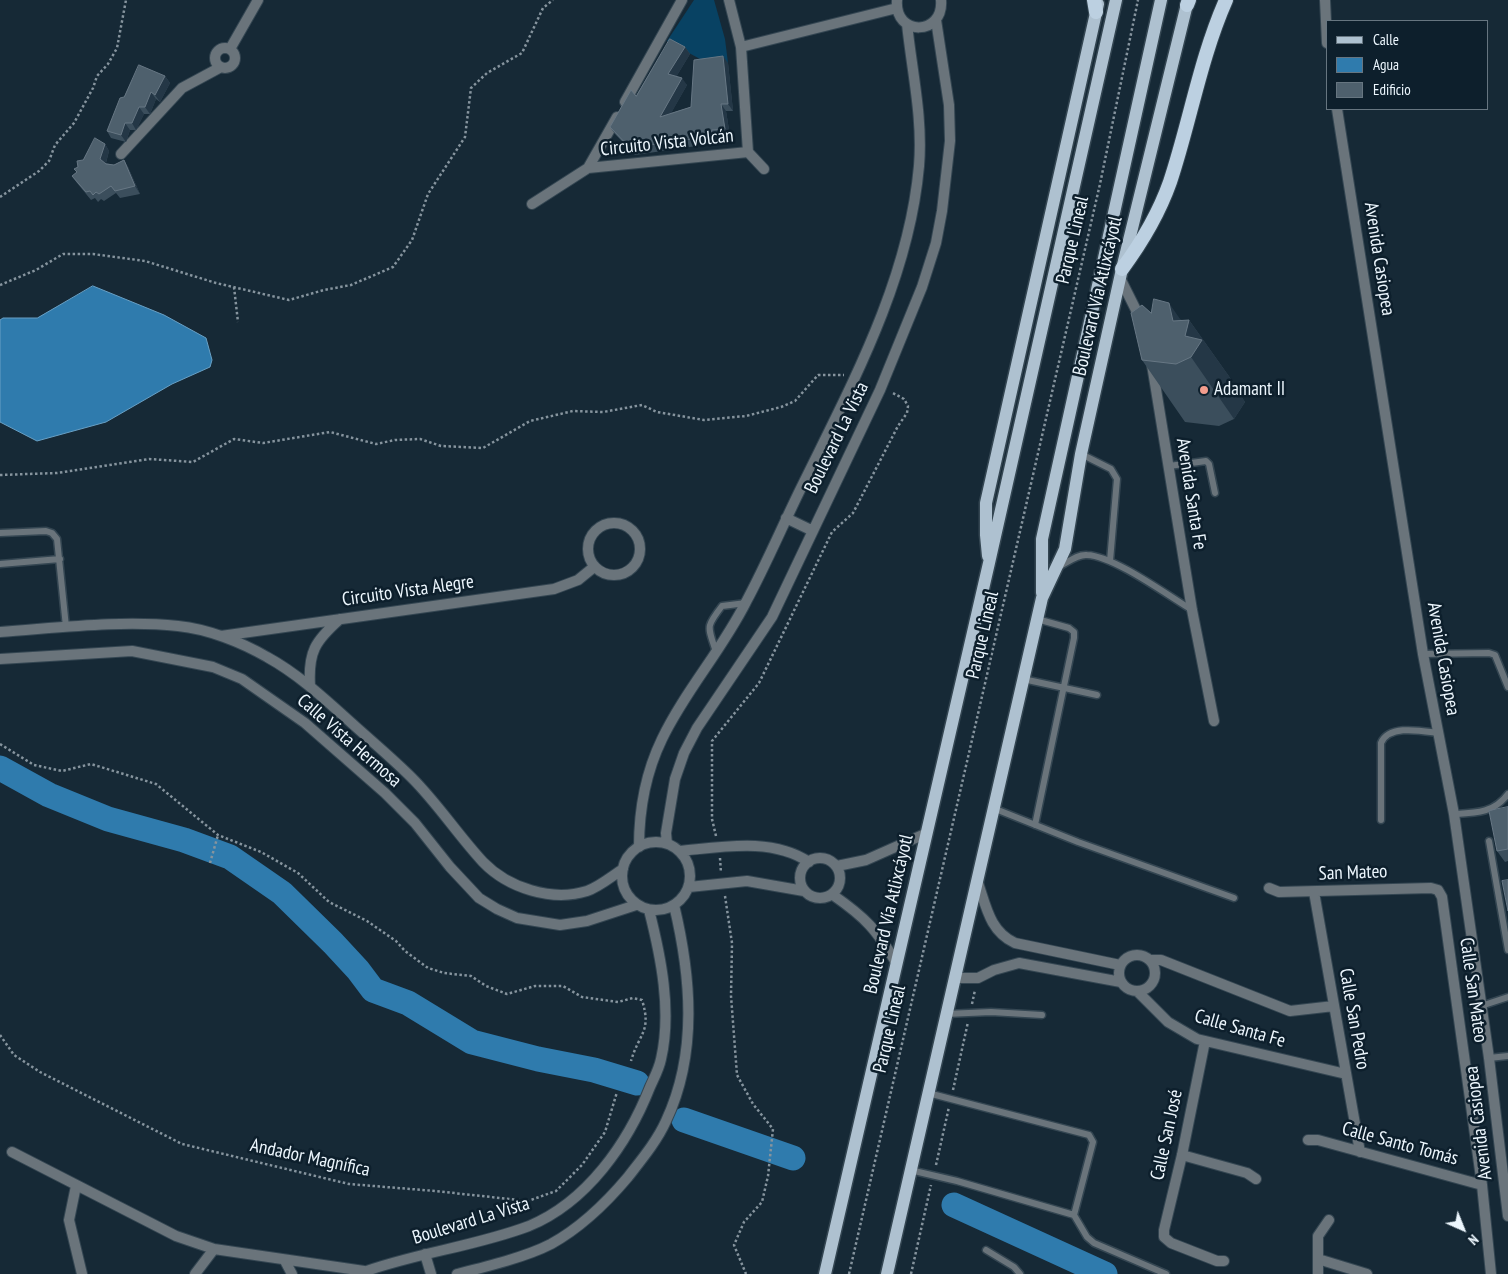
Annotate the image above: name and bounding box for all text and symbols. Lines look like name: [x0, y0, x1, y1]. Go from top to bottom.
legend: [1326, 20, 1488, 110]
text: Calle: [1373, 30, 1399, 49]
text: Agua: [1373, 55, 1399, 74]
text: Edificio: [1373, 80, 1411, 99]
street label: Circuito Vista Volcán: [599, 125, 735, 161]
street label: Parque Lineal: [1052, 194, 1094, 286]
street label: Avenida Casiopea: [1359, 201, 1399, 317]
street label: Boulevard Vía Atlixcáyotl: [1069, 214, 1127, 378]
street label: Boulevard La Vista: [800, 379, 874, 497]
place label: Adamant II: [1214, 379, 1285, 401]
marker: Adamant II: [1198, 384, 1210, 396]
street label: Avenida Santa Fe: [1171, 437, 1211, 551]
street label: Circuito Vista Alegre: [341, 570, 475, 612]
street label: Parque Lineal: [962, 589, 1004, 681]
street label: Avenida Casiopea: [1422, 601, 1464, 717]
street label: Calle Vista Hermosa: [292, 689, 406, 793]
street label: Boulevard Vía Atlixcáyotl: [860, 832, 918, 996]
street label: San Mateo: [1318, 860, 1388, 886]
street label: Calle San Mateo: [1454, 936, 1492, 1044]
street label: Calle San Pedro: [1334, 967, 1374, 1071]
street label: Parque Lineal: [869, 983, 911, 1075]
street label: Calle Santa Fe: [1192, 1005, 1288, 1053]
street label: Avenida Casiopea: [1461, 1065, 1497, 1181]
street label: Calle San José: [1146, 1088, 1188, 1182]
street label: Calle Santo Tomás: [1339, 1118, 1461, 1170]
street label: Andador Magnífica: [248, 1134, 372, 1182]
street label: Boulevard La Vista: [410, 1192, 532, 1250]
north arrow: [1438, 1204, 1488, 1254]
text: N: [1464, 1231, 1482, 1249]

